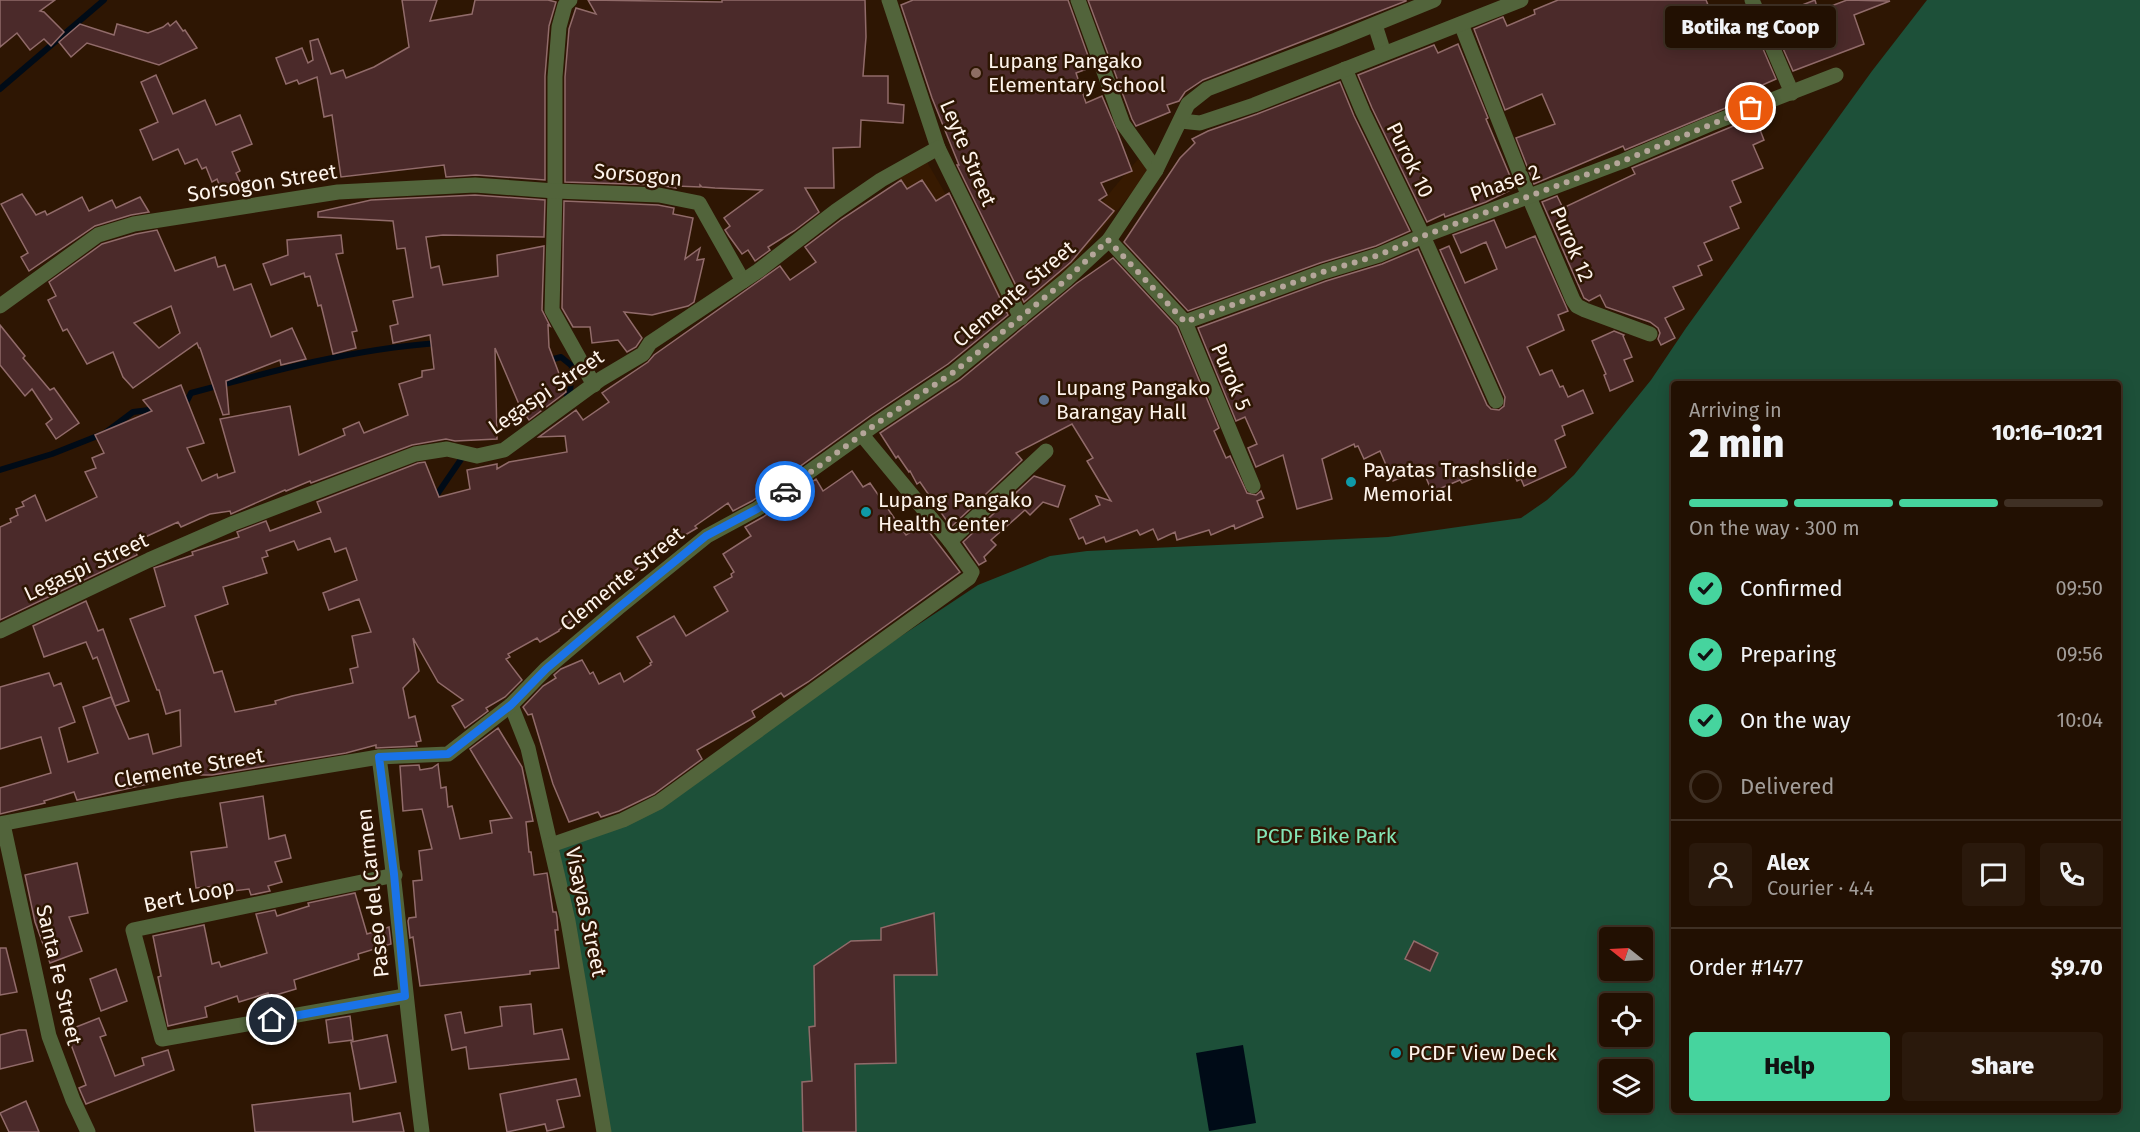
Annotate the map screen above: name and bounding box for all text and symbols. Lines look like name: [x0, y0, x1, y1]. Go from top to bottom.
callout: Botika ng Coop: [1666, 6, 1836, 48]
text: Botika ng Coop: [1682, 15, 1819, 39]
place label: Lupang Pangako Elementary School: [988, 48, 1166, 98]
marker: Lupang Pangako Elementary School: [969, 66, 983, 80]
pin: [1725, 82, 1776, 133]
icon: bag: [1734, 91, 1767, 124]
street label: Leyte Street: [934, 96, 1002, 210]
street label: Purok 10: [1381, 118, 1439, 202]
street label: Sorsogon Street: [185, 158, 339, 208]
street label: Sorsogon: [593, 158, 683, 192]
street label: Phase 2: [1466, 158, 1544, 208]
street label: Purok 12: [1545, 202, 1599, 286]
street label: Clemente Street: [947, 235, 1081, 353]
street label: Purok 5: [1205, 340, 1257, 414]
street label: Legaspi Street: [483, 344, 609, 440]
place label: Lupang Pangako Barangay Hall: [1056, 375, 1210, 425]
marker: Lupang Pangako Barangay Hall: [1037, 393, 1051, 407]
text: Arriving in: [1689, 398, 1782, 422]
text: 10:16–10:21: [1992, 419, 2103, 446]
text: 2 min: [1689, 421, 1785, 467]
place label: Payatas Trashslide Memorial: [1363, 457, 1537, 507]
courier: [755, 461, 815, 521]
icon: car: [769, 475, 802, 508]
marker: Payatas Trashslide Memorial: [1344, 475, 1358, 489]
place label: Lupang Pangako Health Center: [878, 487, 1032, 537]
marker: Lupang Pangako Health Center: [859, 505, 873, 519]
text: On the way · 300 m: [1689, 516, 1860, 540]
street label: Clemente Street: [555, 521, 690, 637]
street label: Legaspi Street: [20, 527, 153, 607]
icon: check: [1689, 572, 1722, 605]
text: Confirmed: [1740, 575, 1843, 602]
text: 09:50: [2055, 576, 2103, 600]
icon: check: [1689, 638, 1722, 671]
text: Preparing: [1740, 641, 1836, 668]
text: 09:56: [2056, 642, 2103, 666]
icon: check: [1689, 704, 1722, 737]
text: On the way: [1740, 707, 1851, 734]
text: 10:04: [2057, 708, 2103, 732]
street label: Clemente Street: [112, 742, 267, 794]
text: Delivered: [1740, 773, 1835, 800]
street label: Paseo del Carmen: [351, 807, 395, 979]
park label: PCDF Bike Park: [1256, 823, 1397, 849]
button: person: [1689, 843, 1752, 906]
button: chat: [1962, 843, 2025, 906]
button: phone: [2040, 843, 2103, 906]
street label: Visayas Street: [560, 845, 613, 980]
text: Alex: [1767, 849, 1810, 876]
street label: Bert Loop: [141, 874, 237, 918]
text: Courier · 4.4: [1767, 876, 1874, 900]
street label: Santa Fe Street: [30, 902, 88, 1048]
north arrow: [1599, 927, 1653, 981]
map controls: [1599, 927, 1653, 1113]
text: Order #1477: [1689, 954, 1803, 981]
text: $9.70: [2051, 954, 2103, 981]
button: locate: [1599, 993, 1653, 1047]
pin: [246, 994, 297, 1045]
icon: home: [255, 1003, 288, 1036]
button: Help: [1689, 1032, 1890, 1101]
button: Share: [1902, 1032, 2103, 1101]
place label: PCDF View Deck: [1408, 1040, 1557, 1066]
marker: PCDF View Deck: [1389, 1046, 1403, 1060]
button: layers: [1599, 1059, 1653, 1113]

